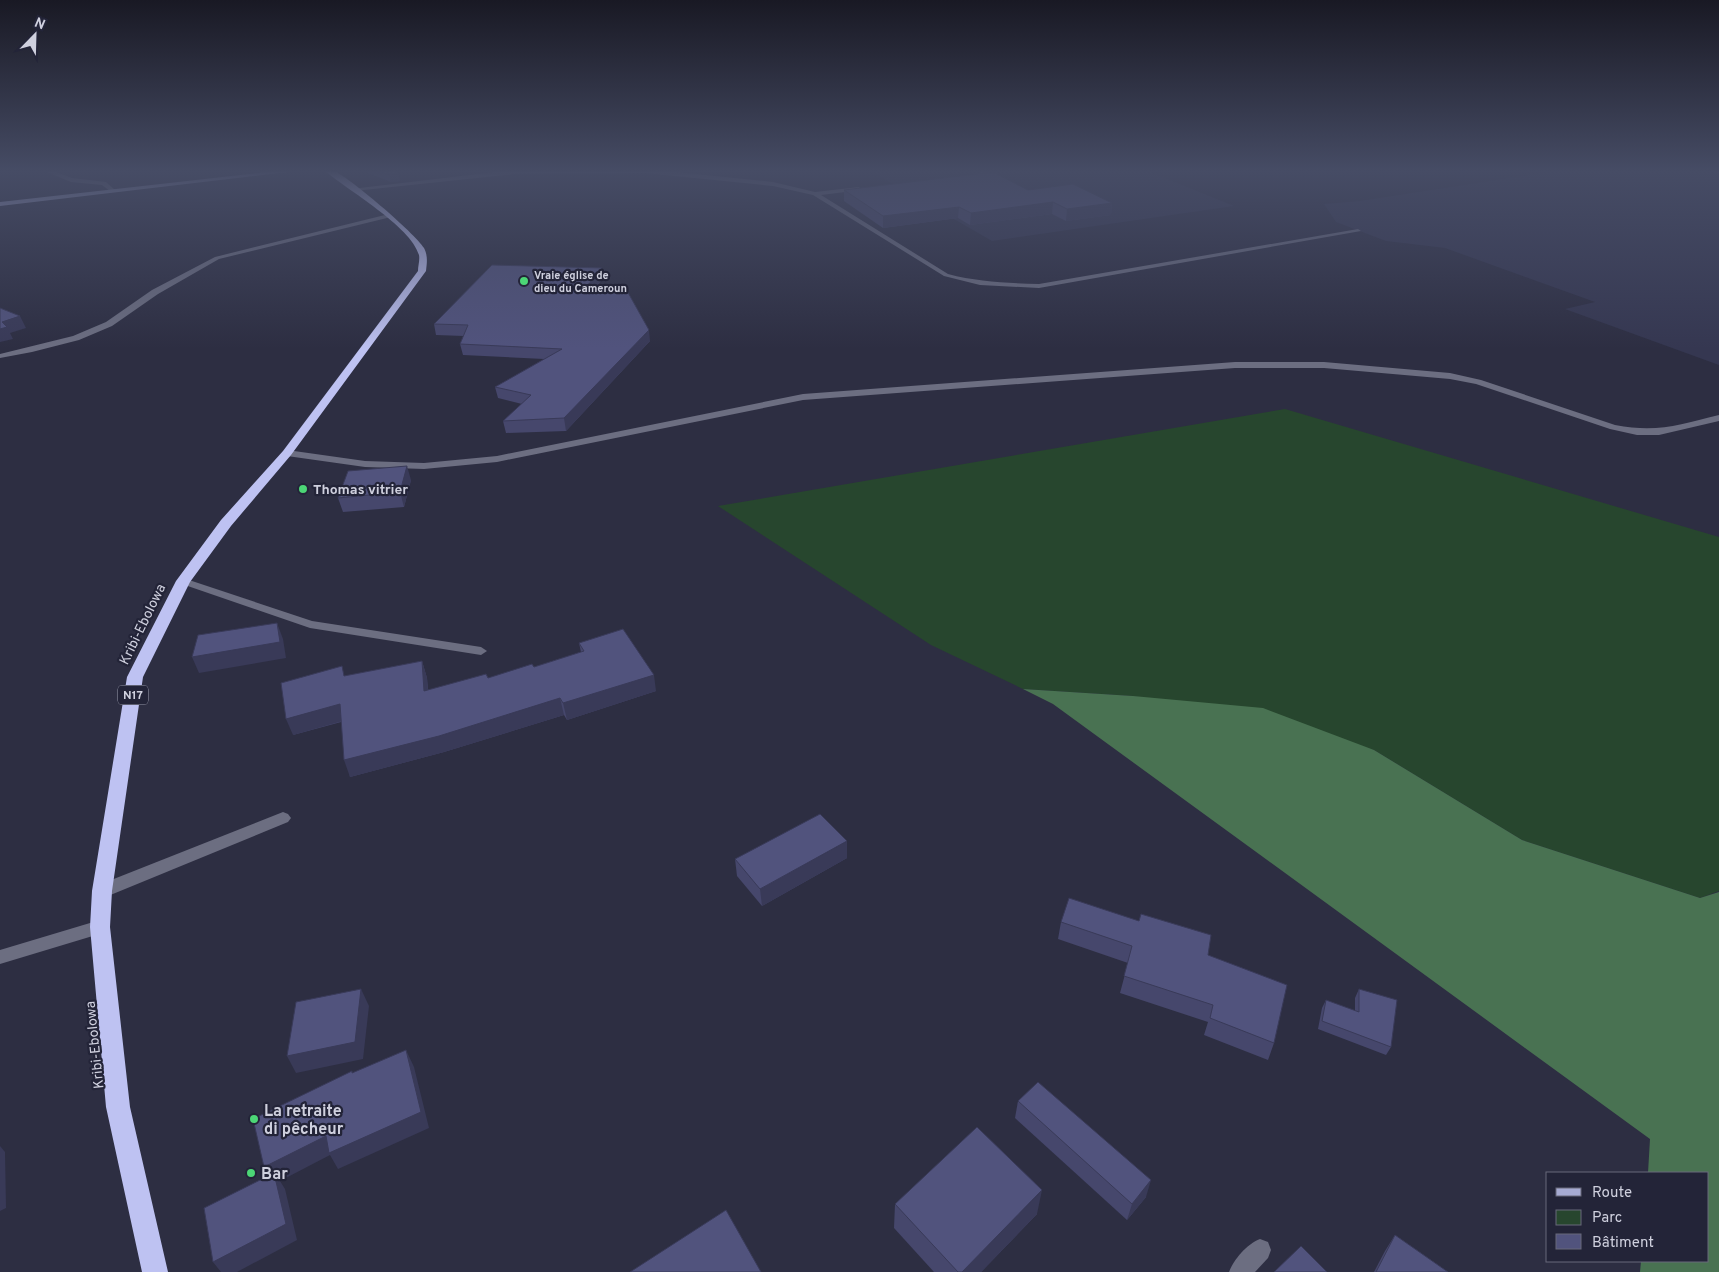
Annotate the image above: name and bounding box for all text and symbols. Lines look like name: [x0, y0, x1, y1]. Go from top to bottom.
north arrow: [10, 10, 60, 60]
text: N: [32, 15, 47, 34]
place label: Vraie église de dieu du Cameroun: [534, 269, 627, 296]
marker: Vraie église de dieu du Cameroun: [518, 275, 530, 287]
place label: Thomas vitrier: [313, 482, 408, 499]
marker: Thomas vitrier: [297, 483, 309, 495]
street label: Kribi-Ebolowa: [116, 581, 170, 668]
road number: N17: [118, 686, 148, 704]
street label: Kribi-Ebolowa: [82, 1000, 109, 1089]
place label: La retraite di pêcheur: [264, 1102, 344, 1140]
marker: La retraite di pêcheur: [248, 1113, 260, 1125]
place label: Bar: [261, 1165, 288, 1185]
marker: Bar: [245, 1167, 257, 1179]
legend: [1546, 1172, 1709, 1262]
text: Route: [1592, 1184, 1632, 1203]
text: Parc: [1592, 1209, 1622, 1228]
text: Bâtiment: [1592, 1234, 1654, 1253]

